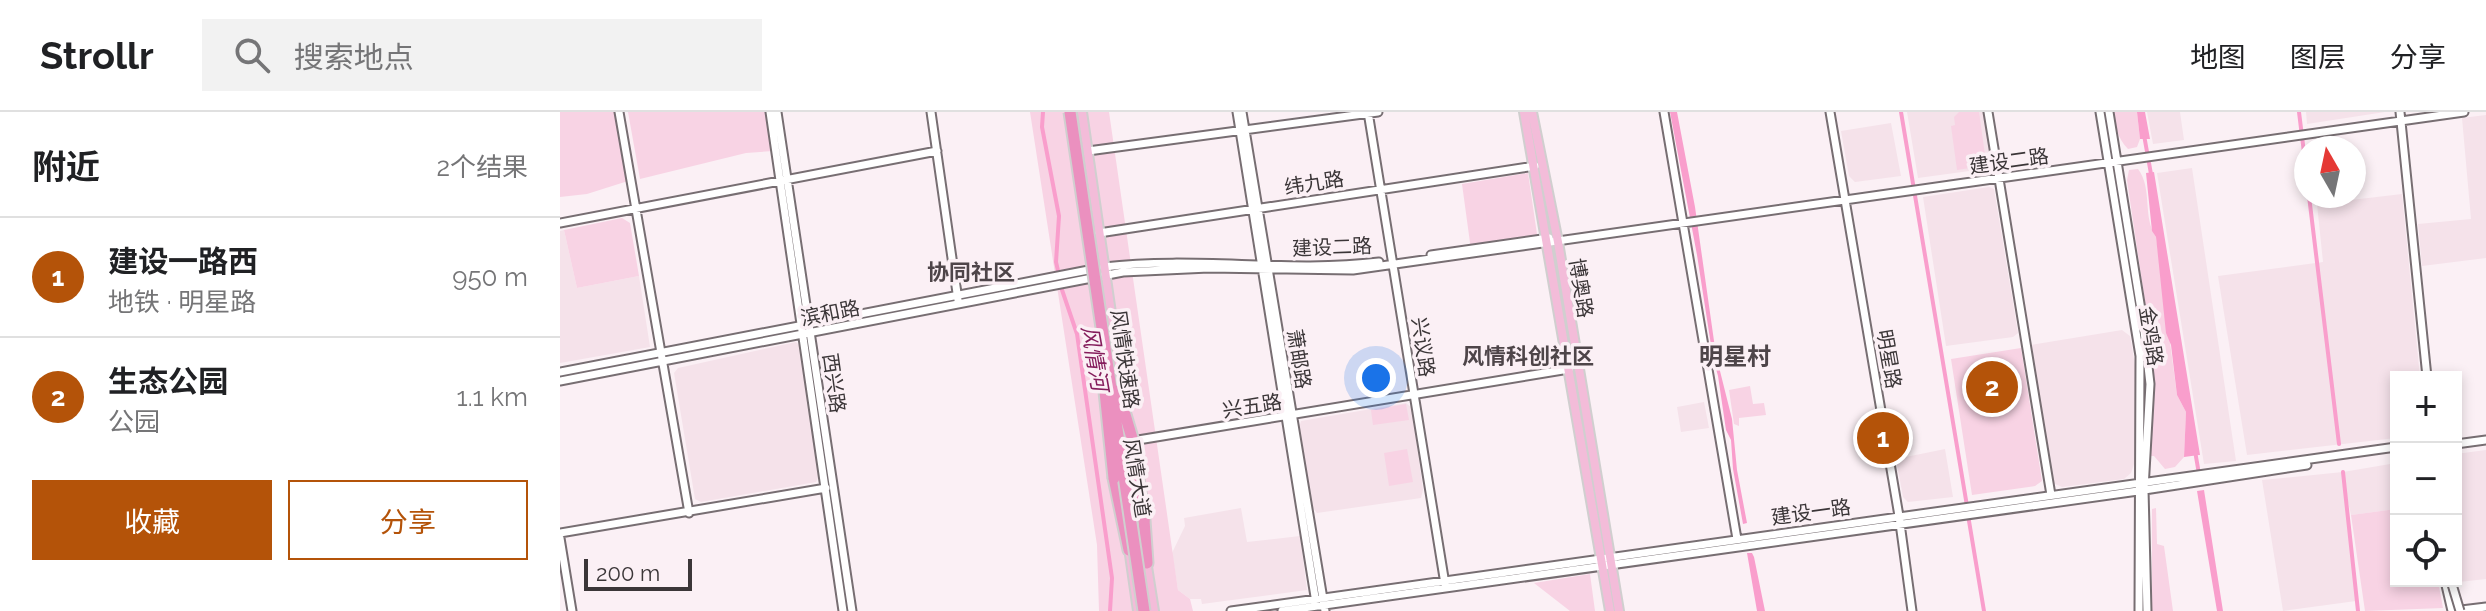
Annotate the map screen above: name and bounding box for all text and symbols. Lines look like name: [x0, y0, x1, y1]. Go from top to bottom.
search box: [202, 19, 762, 91]
text: Strollr: [40, 33, 154, 78]
icon: search: [230, 33, 274, 77]
text: 搜索地点: [294, 40, 414, 75]
text: 地图: [2190, 41, 2246, 74]
text: 图层: [2290, 41, 2346, 74]
text: 分享: [2390, 41, 2446, 74]
north arrow: [2294, 136, 2366, 208]
street label: 建设二路: [1968, 144, 2050, 178]
text: 附近: [32, 147, 100, 187]
text: 2个结果: [436, 152, 528, 182]
street label: 纬九路: [1282, 166, 1346, 200]
street label: 建设二路: [1292, 234, 1372, 260]
text: 建设一路西: [108, 244, 258, 279]
street label: 博奥路: [1564, 256, 1598, 320]
district label: 协同社区: [927, 259, 1015, 285]
text: 1: [52, 262, 64, 292]
text: 950 m: [452, 262, 528, 292]
text: 地铁 · 明星路: [108, 287, 256, 317]
street label: 滨和路: [798, 295, 862, 331]
street label: 金鸡路: [2134, 304, 2168, 368]
street label: 风情快速路: [1106, 308, 1144, 410]
street label: 兴议路: [1407, 316, 1439, 378]
water label: 风情河: [1076, 323, 1114, 397]
street label: 萧邮路: [1282, 327, 1316, 391]
street label: 明星路: [1872, 327, 1906, 391]
district label: 明星村: [1699, 342, 1771, 371]
district label: 风情科创社区: [1462, 343, 1594, 369]
street label: 西兴路: [818, 352, 850, 414]
pin: 2: [1966, 357, 2018, 417]
your location: [1356, 358, 1396, 398]
text: 生态公园: [108, 364, 228, 399]
map controls: [2390, 371, 2462, 587]
button: +: [2390, 371, 2462, 443]
text: 2: [51, 382, 65, 412]
text: 1.1 km: [457, 382, 528, 412]
street label: 兴五路: [1220, 389, 1284, 423]
text: 公园: [108, 407, 160, 437]
pin: 1: [1857, 408, 1909, 468]
street label: 风情大道: [1119, 437, 1155, 519]
button: −: [2390, 443, 2462, 515]
button: 收藏: [32, 480, 272, 560]
button: 分享: [288, 480, 528, 560]
street label: 建设一路: [1770, 495, 1852, 529]
button: locate: [2390, 515, 2462, 587]
scale bar: [584, 555, 692, 591]
text: 200 m: [596, 560, 660, 586]

